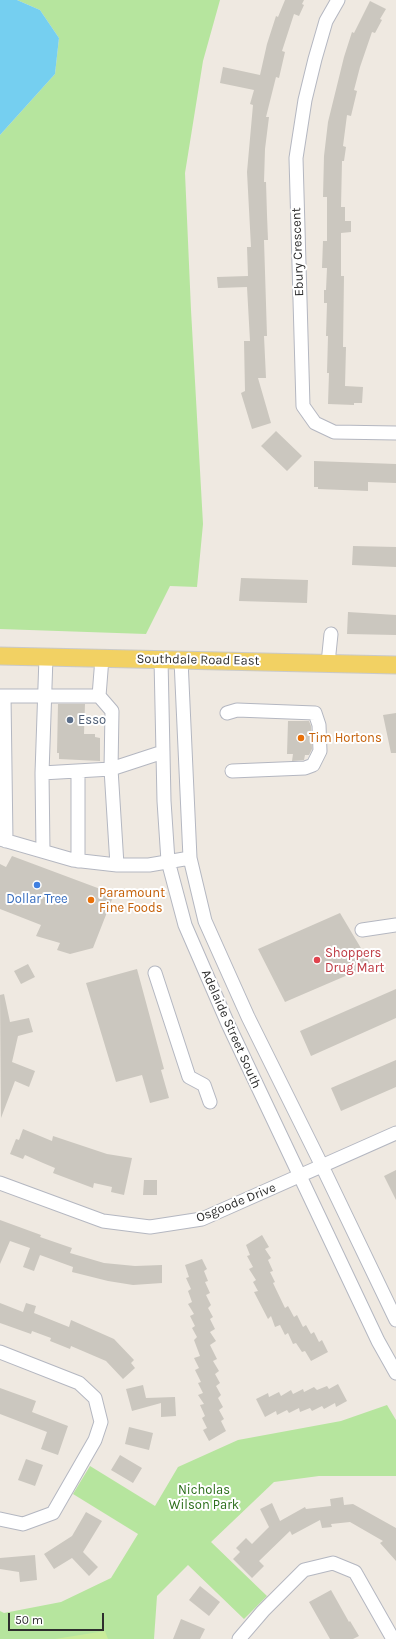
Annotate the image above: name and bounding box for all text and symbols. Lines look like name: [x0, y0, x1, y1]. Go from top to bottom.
street label: Ebury Crescent: [289, 207, 307, 297]
street label: Southdale Road East: [136, 651, 260, 669]
place label: Esso: [78, 712, 106, 728]
marker: Esso: [65, 715, 75, 725]
place label: Tim Hortons: [309, 730, 382, 746]
marker: Tim Hortons: [296, 733, 306, 743]
marker: Dollar Tree: [32, 880, 42, 890]
place label: Paramount Fine Foods: [99, 885, 165, 916]
place label: Dollar Tree: [6, 891, 68, 907]
marker: Paramount Fine Foods: [86, 895, 96, 905]
place label: Shoppers Drug Mart: [325, 945, 384, 976]
marker: Shoppers Drug Mart: [312, 955, 322, 965]
street label: Adelaide Street South: [198, 967, 264, 1091]
street label: Osgoode Drive: [194, 1180, 278, 1226]
park label: Nicholas Wilson Park: [169, 1482, 239, 1513]
scale bar: [10, 1605, 106, 1631]
text: 50 m: [15, 1613, 43, 1627]

